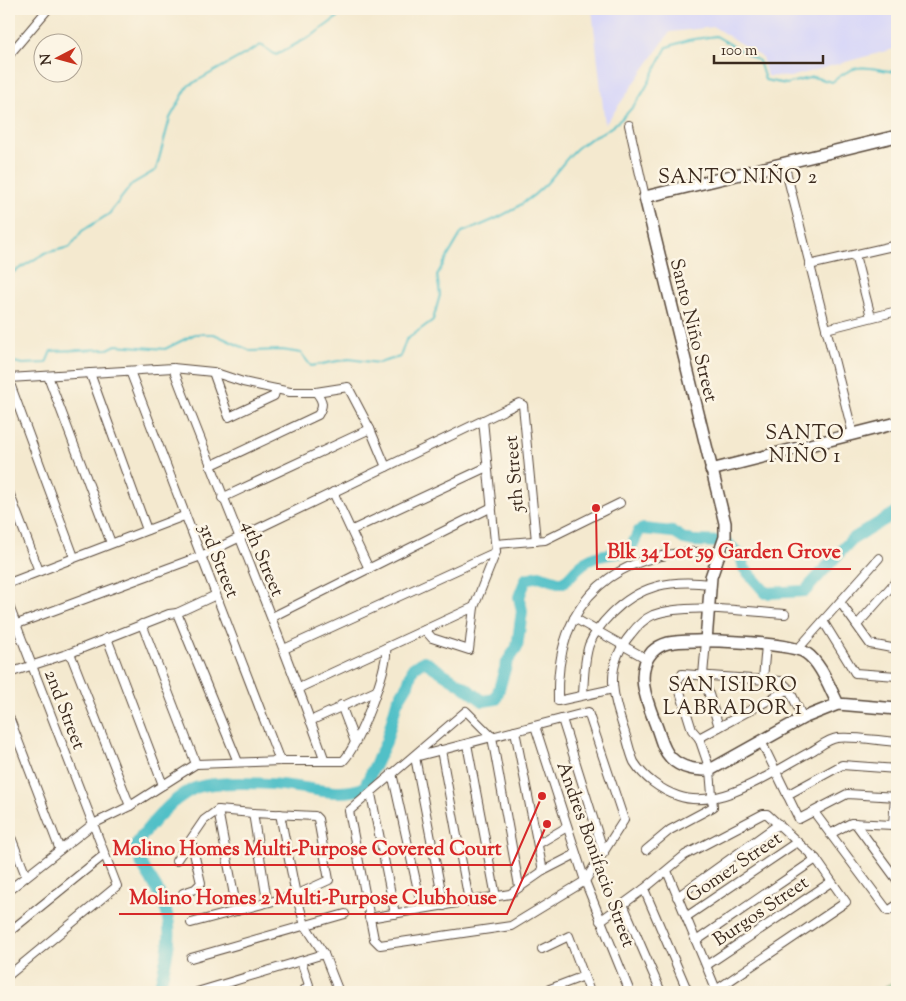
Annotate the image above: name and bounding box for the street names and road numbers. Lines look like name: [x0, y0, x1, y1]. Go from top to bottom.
street label: Santo Niño Street: [662, 256, 724, 406]
street label: 5th Street: [499, 434, 532, 514]
street label: 4th Street: [234, 517, 290, 602]
street label: 3rd Street: [190, 519, 245, 603]
street label: 2nd Street: [36, 666, 91, 754]
street label: Andres Bonifacio Street: [548, 758, 641, 952]
street label: Gomez Street: [681, 826, 788, 910]
street label: Burgos Street: [708, 870, 815, 954]

